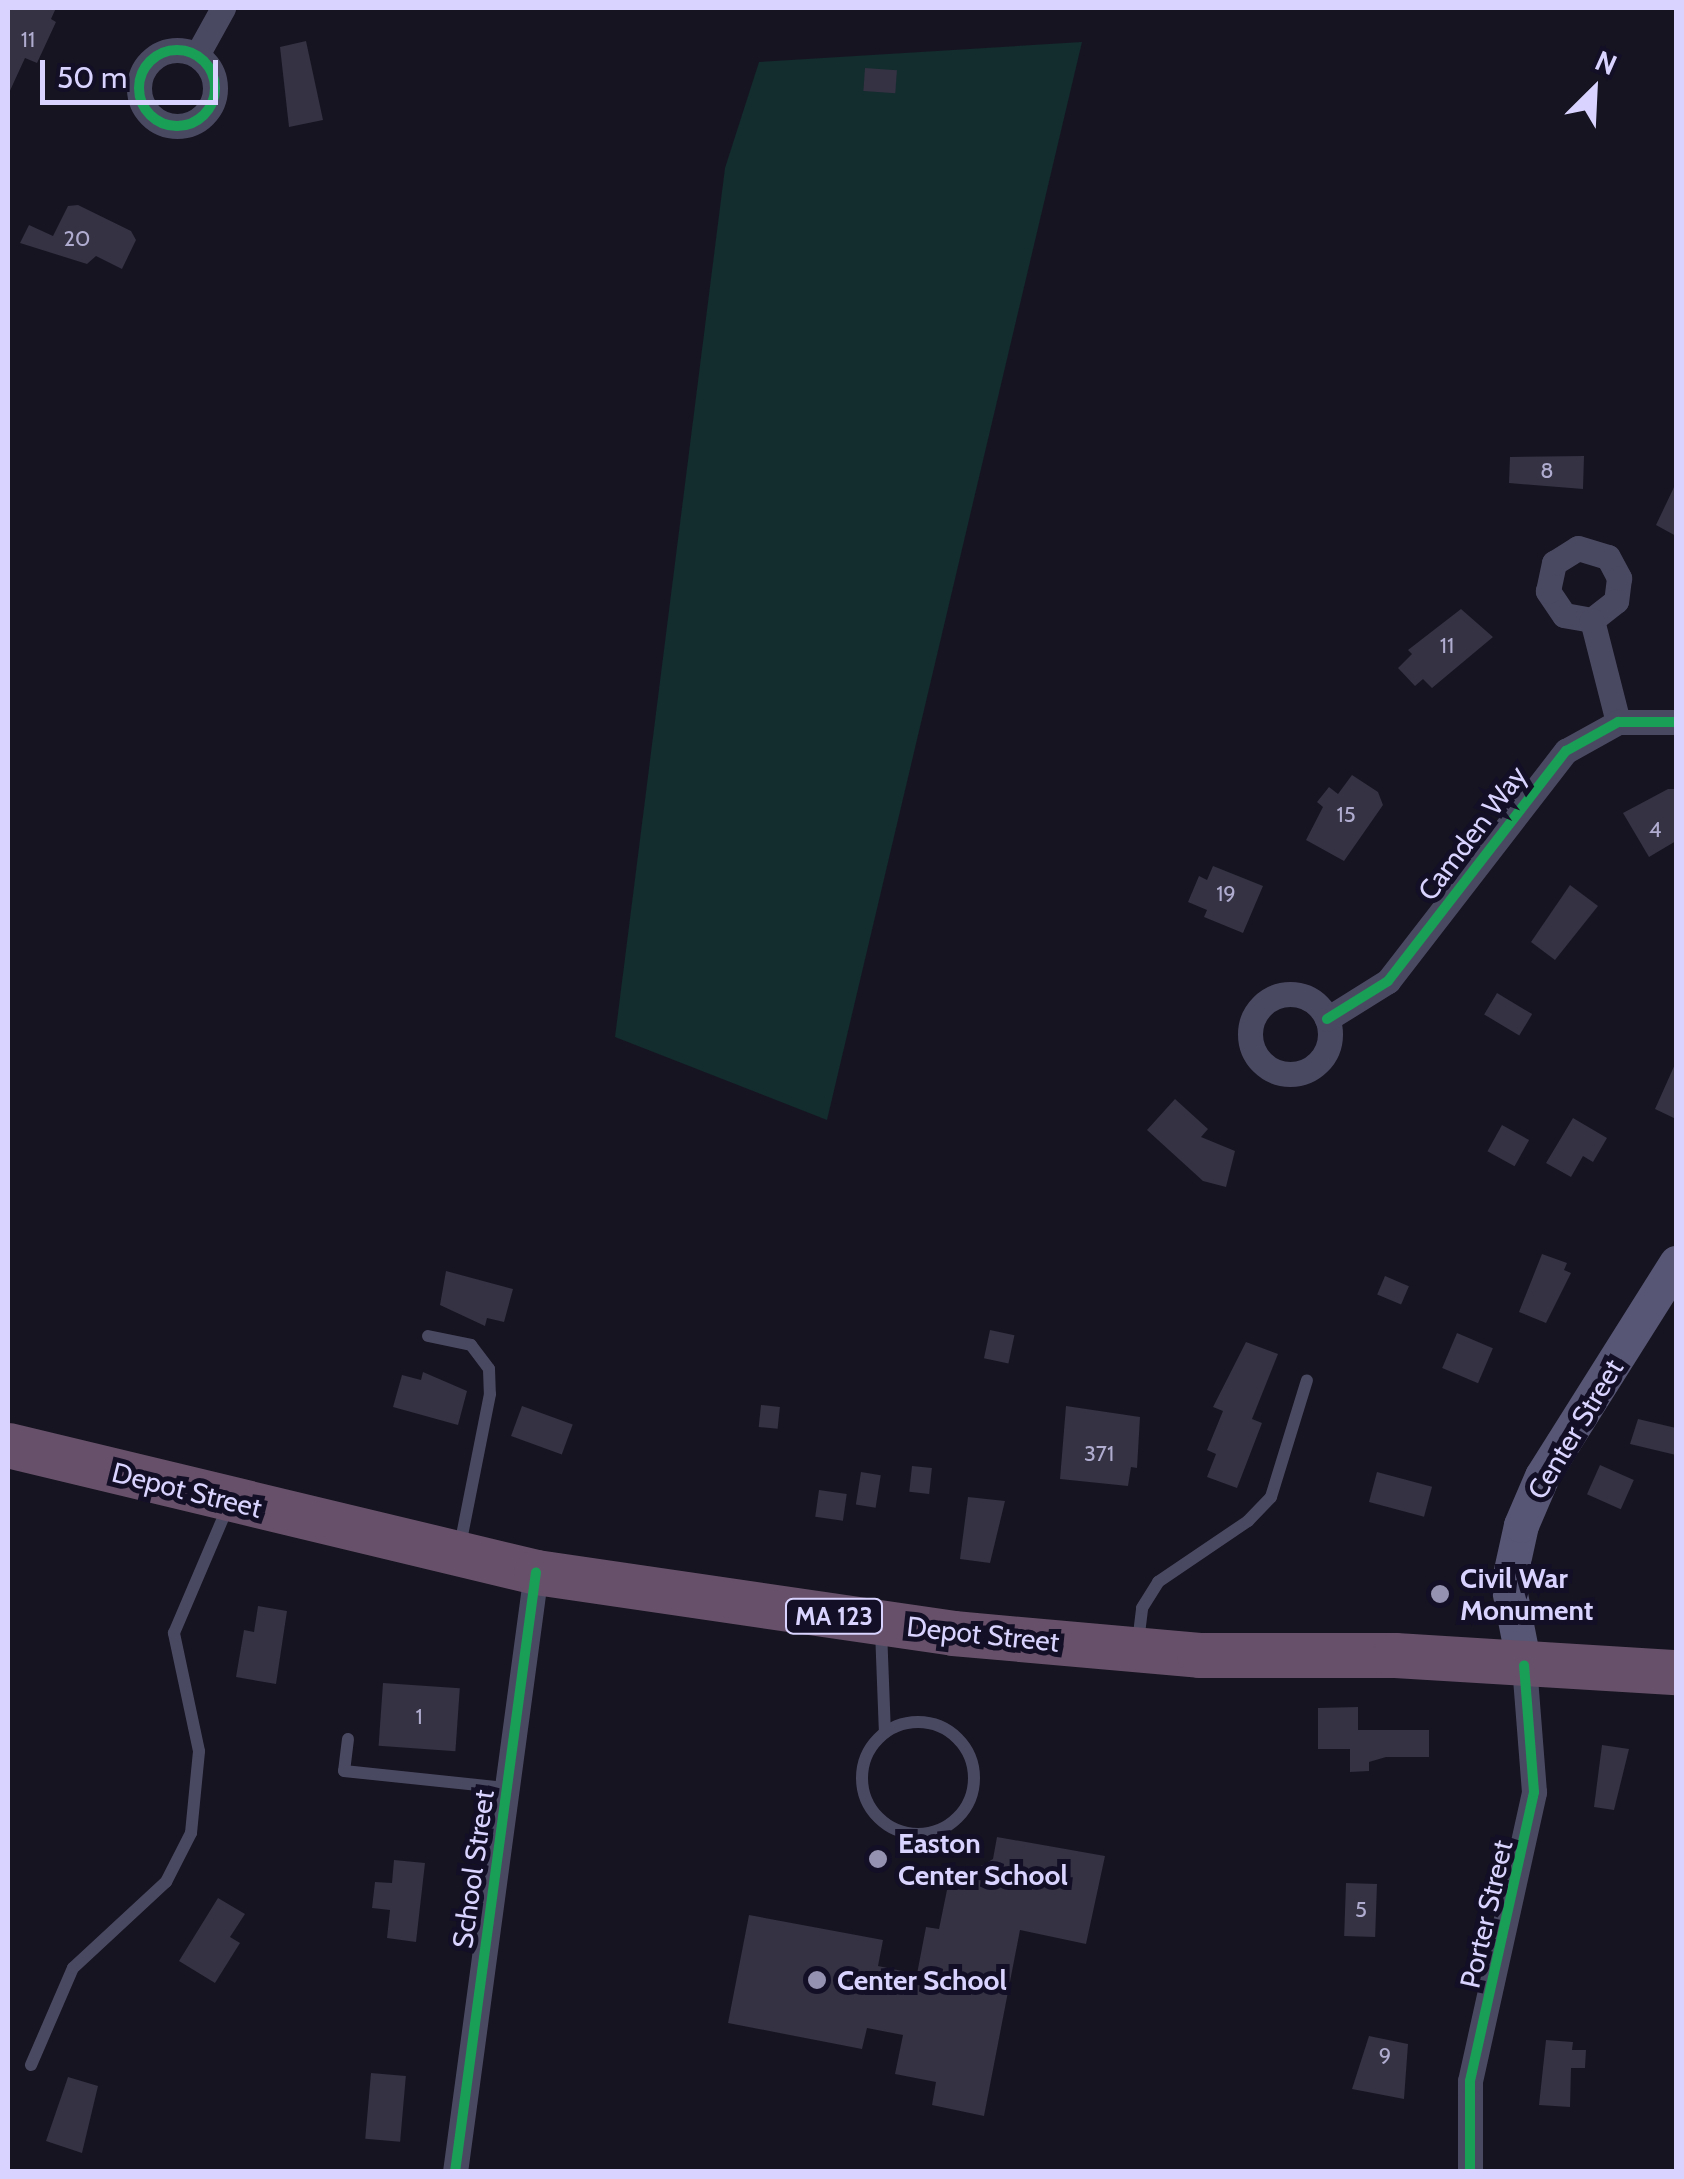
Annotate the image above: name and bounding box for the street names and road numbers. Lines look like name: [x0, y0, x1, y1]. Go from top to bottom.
street label: Camden Way: [1411, 759, 1533, 907]
street label: Center Street: [1520, 1353, 1630, 1505]
street label: Depot Street: [109, 1455, 265, 1525]
road number: MA 123: [784, 1596, 884, 1636]
street label: Depot Street: [905, 1609, 1061, 1659]
street label: School Street: [445, 1787, 501, 1951]
street label: Porter Street: [1453, 1837, 1519, 1991]

